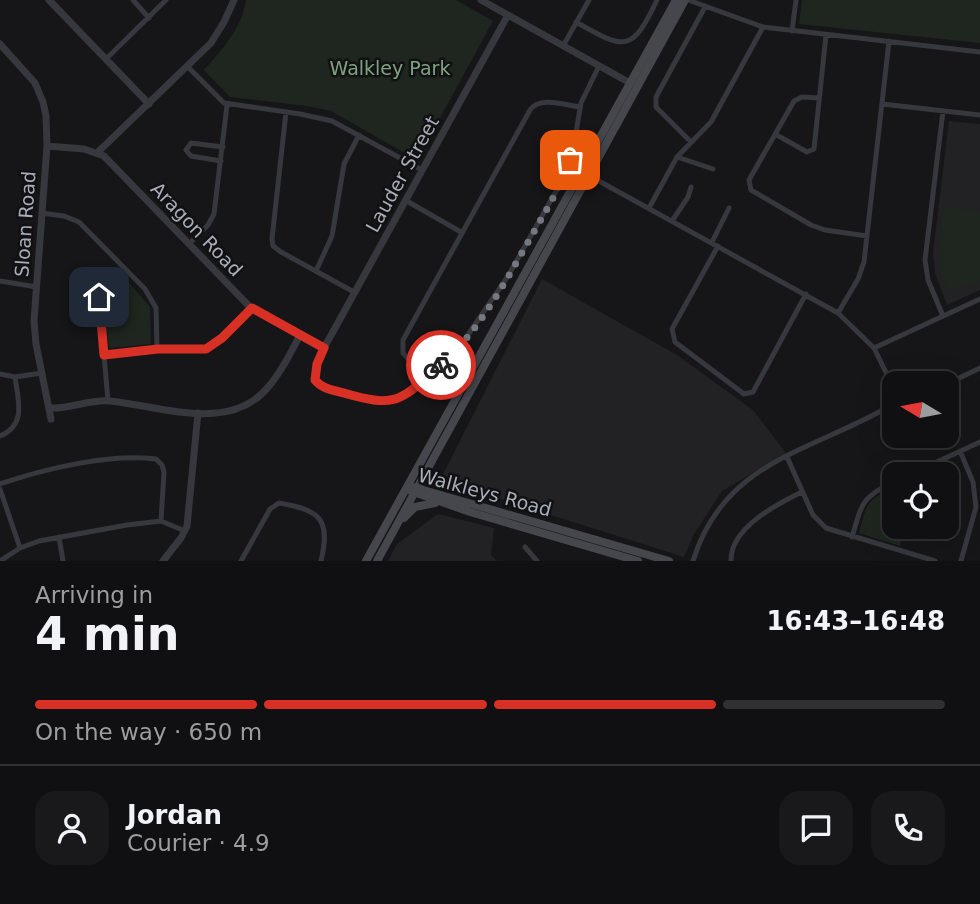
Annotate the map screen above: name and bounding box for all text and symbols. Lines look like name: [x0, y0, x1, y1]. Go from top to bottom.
park label: Walkley Park: [330, 57, 450, 79]
street label: Lauder Street: [361, 112, 443, 236]
pin: [540, 130, 600, 190]
icon: bag: [551, 141, 589, 179]
street label: Sloan Road: [10, 170, 40, 278]
street label: Aragon Road: [147, 178, 247, 280]
pin: [69, 267, 129, 327]
icon: home: [80, 278, 118, 316]
courier: [406, 330, 476, 400]
icon: bike: [422, 346, 460, 384]
north arrow: [882, 371, 959, 448]
map controls: [882, 371, 959, 539]
button: locate: [882, 462, 959, 539]
street label: Walkleys Road: [416, 464, 554, 520]
text: Arriving in: [35, 582, 153, 608]
text: 16:43–16:48: [766, 606, 945, 636]
text: 4 min: [35, 607, 179, 661]
text: On the way · 650 m: [35, 719, 262, 745]
button: person: [35, 791, 109, 865]
button: chat: [779, 791, 853, 865]
button: phone: [871, 791, 945, 865]
text: Jordan: [127, 800, 222, 830]
text: Courier · 4.9: [127, 830, 270, 856]

